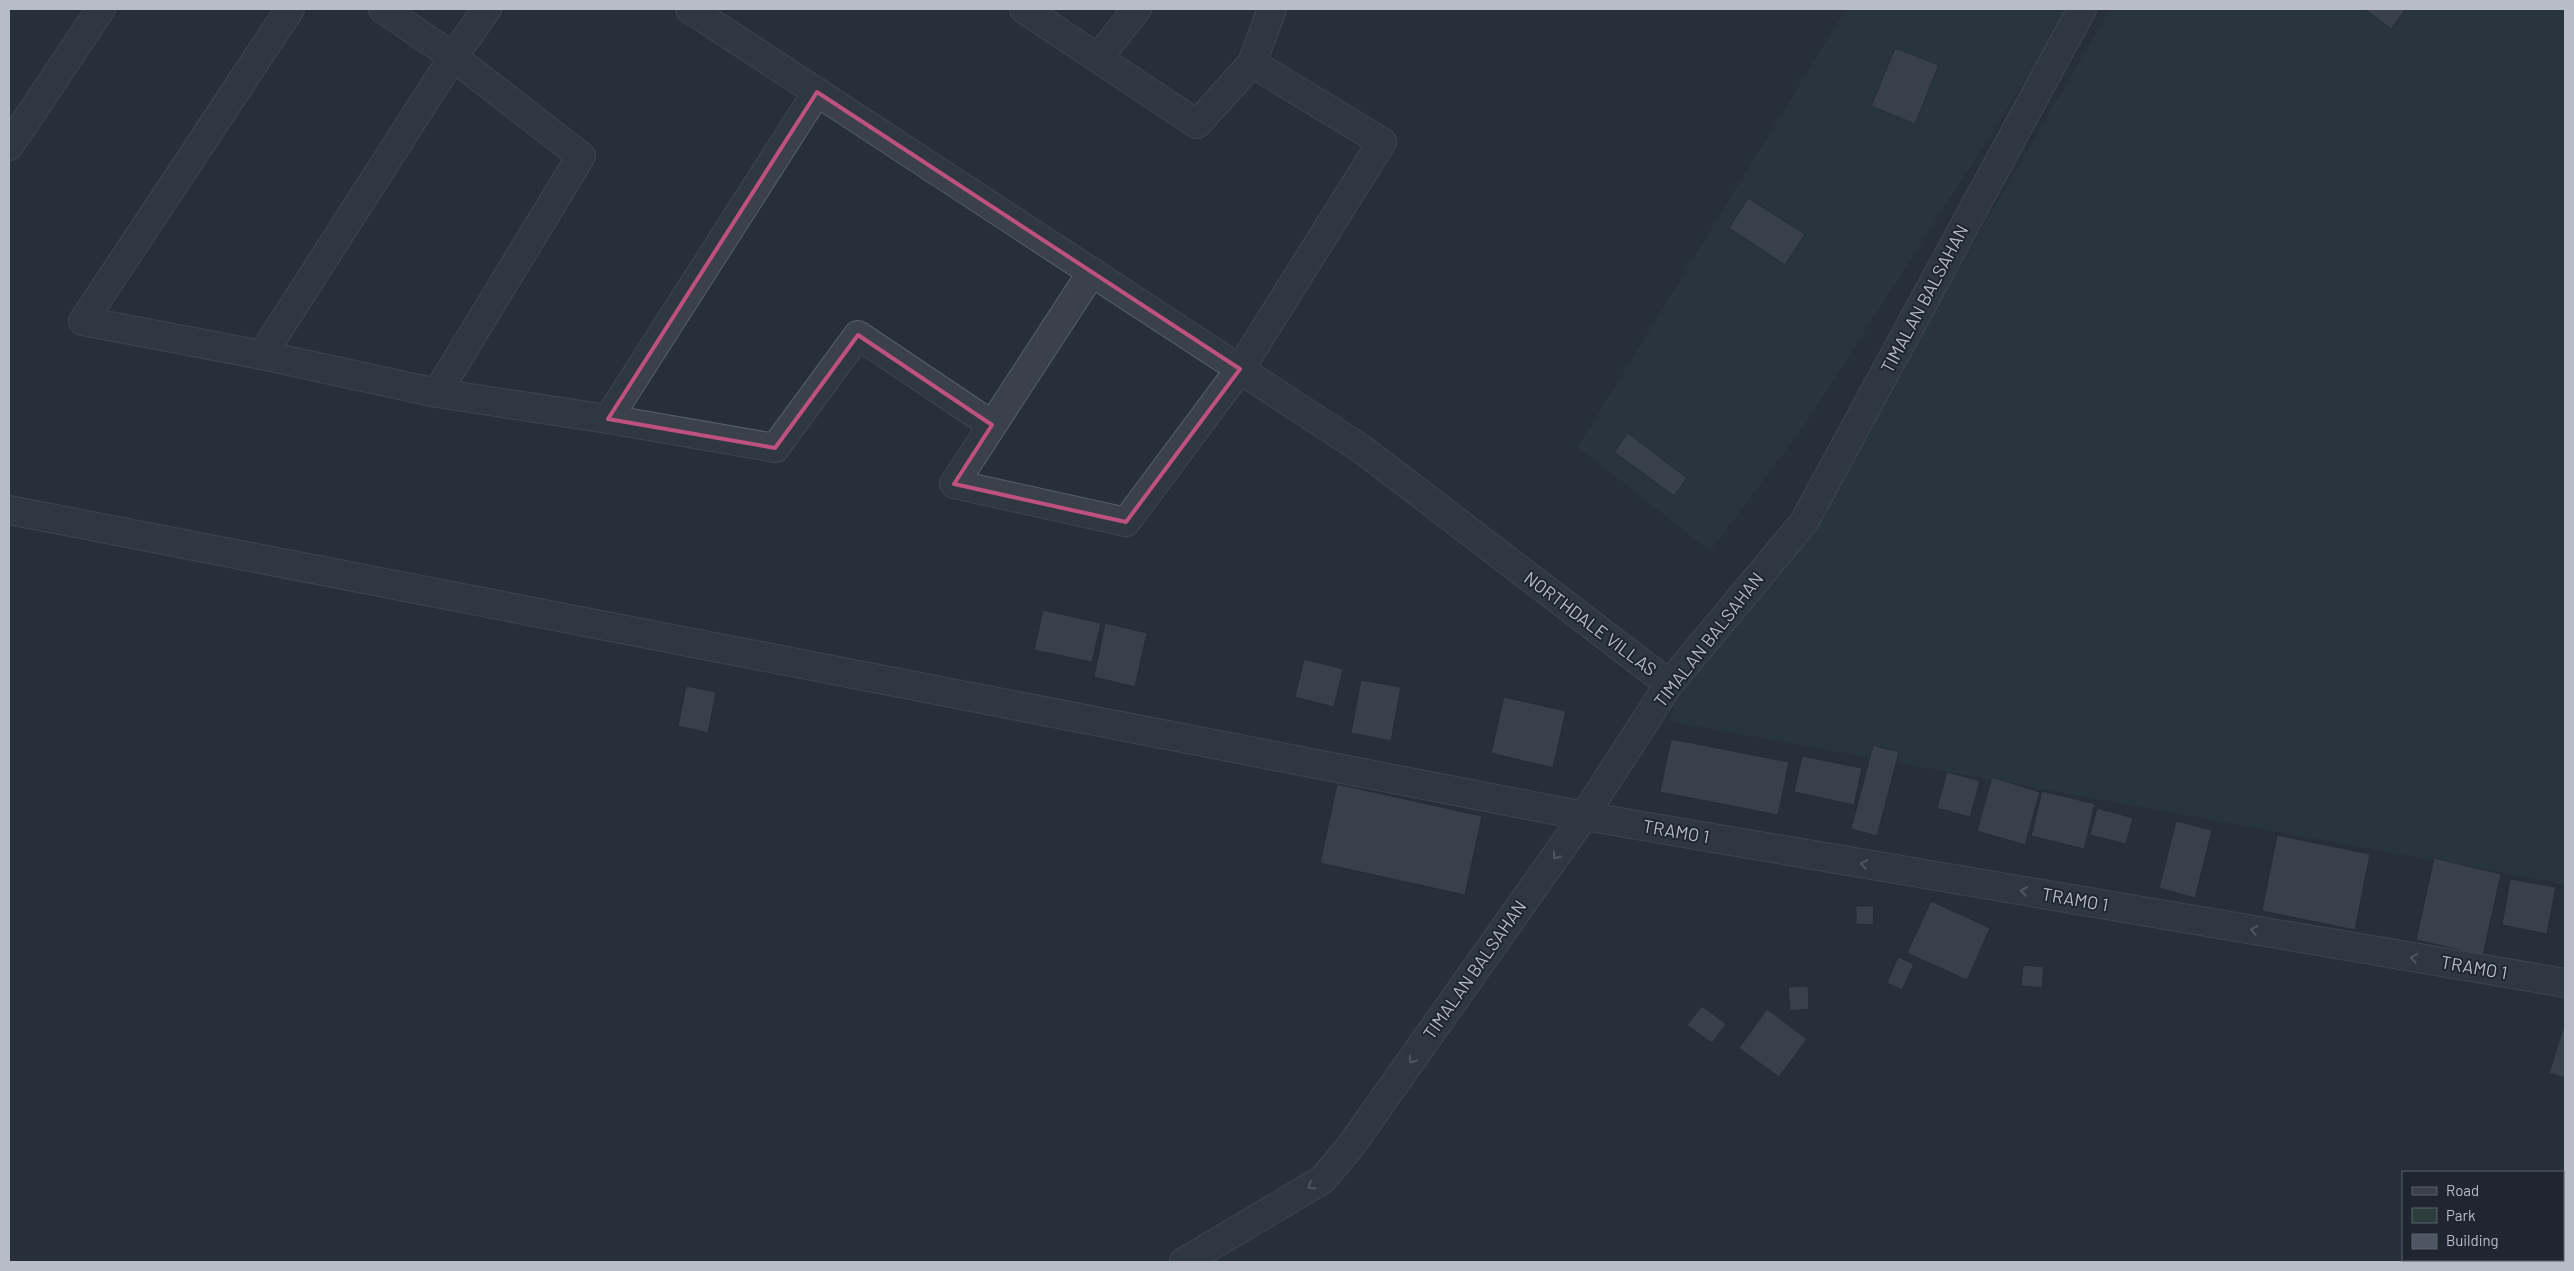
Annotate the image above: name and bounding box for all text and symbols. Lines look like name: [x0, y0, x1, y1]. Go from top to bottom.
street label: TIMALAN BALSAHAN: [1876, 221, 1973, 376]
street label: NORTHDALE VILLAS: [1520, 566, 1661, 680]
street label: TIMALAN BALSAHAN: [1649, 568, 1768, 711]
street label: TRAMO 1: [1641, 814, 1711, 848]
one-way arrow: [1553, 850, 1562, 860]
one-way arrow: [1860, 859, 1869, 869]
street label: TRAMO 1: [2040, 882, 2110, 916]
one-way arrow: [2020, 887, 2029, 897]
street label: TIMALAN BALSAHAN: [1418, 896, 1530, 1043]
one-way arrow: [2249, 926, 2258, 936]
street label: TRAMO 1: [2439, 950, 2509, 984]
one-way arrow: [2409, 953, 2418, 963]
one-way arrow: [1409, 1054, 1418, 1064]
legend: [2402, 1171, 2564, 1261]
one-way arrow: [1308, 1180, 1317, 1190]
text: Road: [2446, 1181, 2479, 1199]
text: Park: [2446, 1206, 2476, 1224]
text: Building: [2446, 1231, 2499, 1249]

